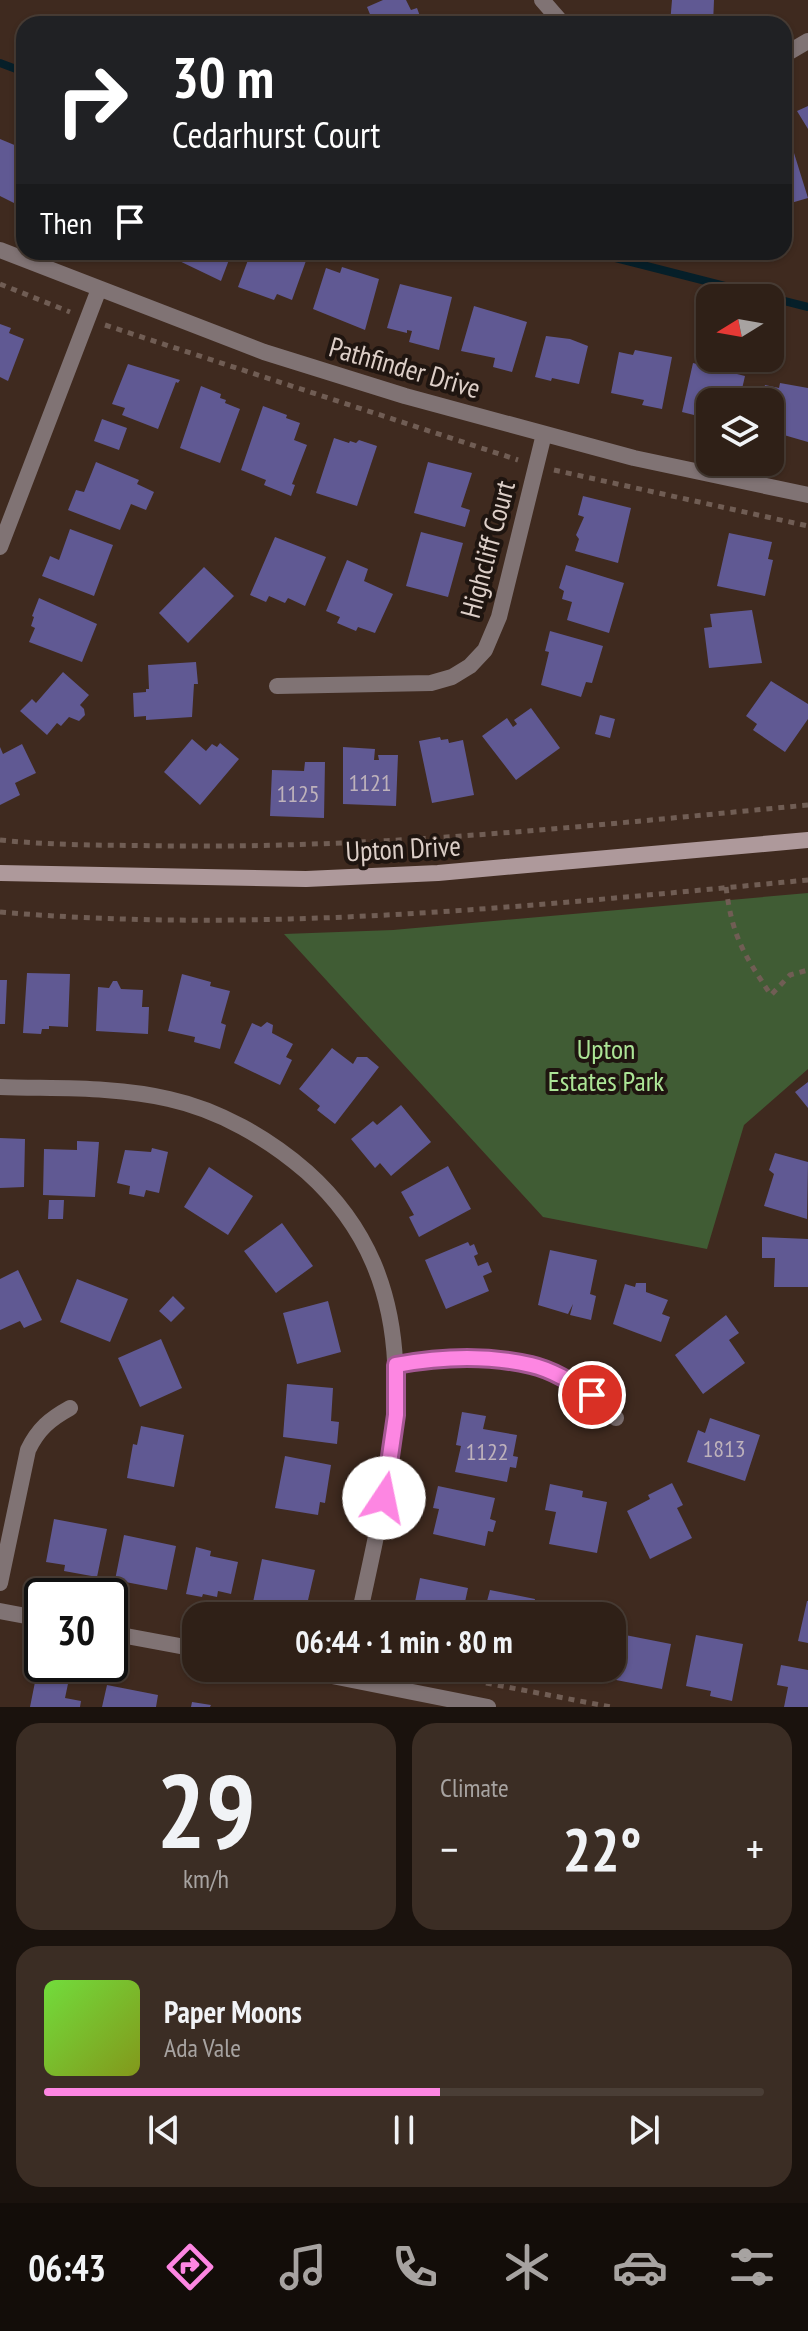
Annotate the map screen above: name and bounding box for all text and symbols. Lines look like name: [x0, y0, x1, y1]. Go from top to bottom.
text: 30 m: [172, 41, 274, 113]
icon: right: [40, 48, 144, 152]
text: Cedarhurst Court: [172, 111, 381, 158]
icon: arrive: [108, 200, 152, 244]
text: Then: [40, 203, 92, 242]
north arrow: [696, 284, 784, 372]
map controls: [696, 284, 784, 476]
street label: Pathfinder Drive: [325, 328, 485, 406]
button: layers: [696, 388, 784, 476]
street label: Highcliff Court: [451, 476, 523, 622]
house number: 1121: [348, 767, 392, 798]
house number: 1125: [276, 778, 320, 809]
street label: Upton Drive: [344, 827, 462, 869]
park label: Upton Estates Park: [548, 1030, 664, 1099]
pin: [558, 1361, 626, 1429]
icon: arrive: [570, 1373, 614, 1417]
house number: 1813: [702, 1433, 746, 1464]
house number: 1122: [465, 1436, 509, 1467]
position arrow: [342, 1456, 426, 1540]
speed limit sign: 30: [24, 1578, 128, 1682]
text: 06:44 · 1 min · 80 m: [295, 1622, 513, 1661]
text: 29: [156, 1742, 256, 1877]
text: Climate: [440, 1771, 509, 1804]
text: 22°: [562, 1810, 642, 1888]
text: −: [440, 1820, 458, 1877]
text: +: [746, 1820, 764, 1877]
text: km/h: [183, 1862, 229, 1895]
text: Paper Moons: [164, 1992, 302, 2031]
text: Ada Vale: [164, 2031, 241, 2064]
icon: previous: [142, 2108, 186, 2152]
icon: pause: [382, 2108, 426, 2152]
icon: next: [622, 2108, 666, 2152]
icon: directions: [162, 2239, 218, 2295]
icon: music: [275, 2239, 331, 2295]
icon: phone: [387, 2239, 443, 2295]
icon: climate: [499, 2239, 555, 2295]
icon: car: [612, 2239, 668, 2295]
icon: filters: [724, 2239, 780, 2295]
text: 06:43: [28, 2244, 106, 2291]

